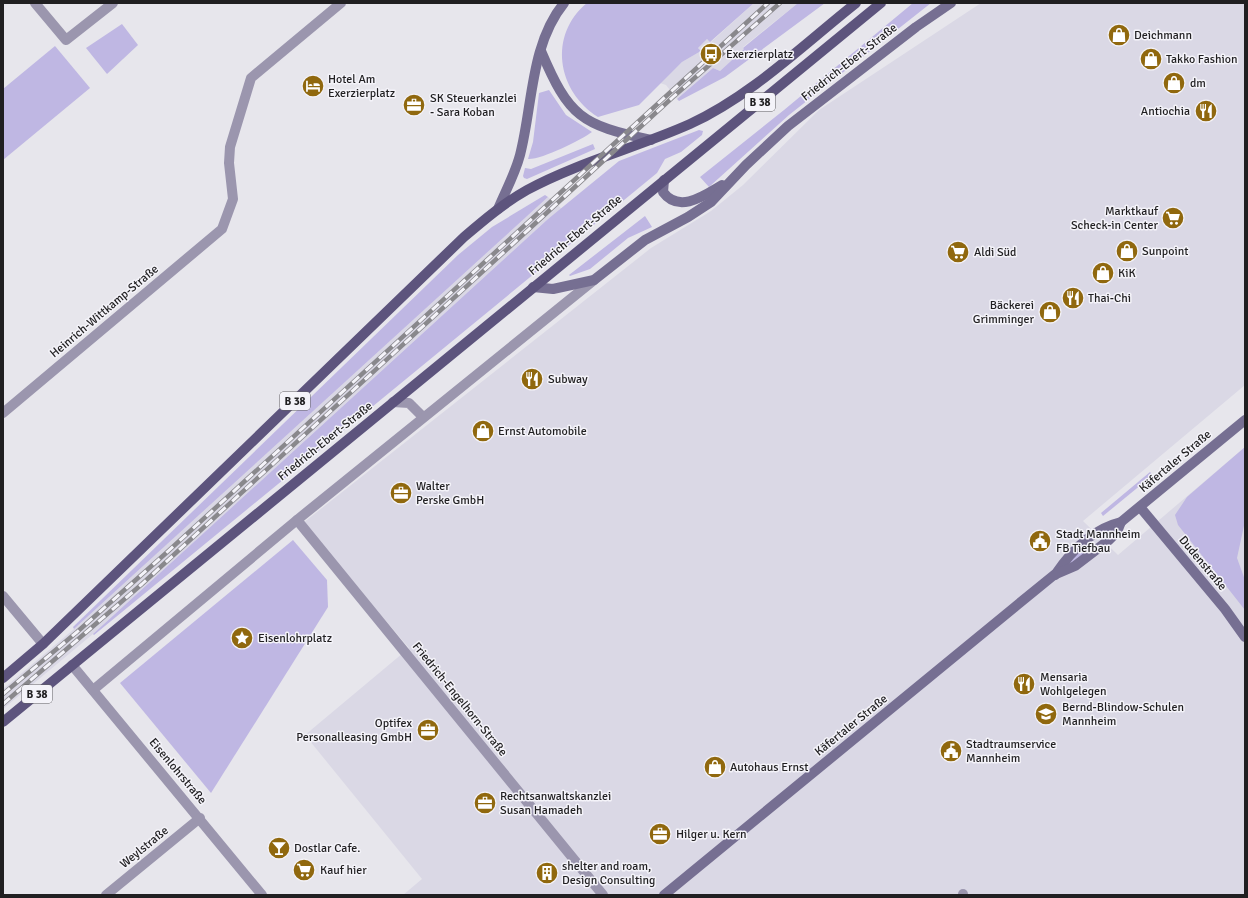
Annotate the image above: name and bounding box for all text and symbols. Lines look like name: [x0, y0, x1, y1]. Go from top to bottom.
street label: Friedrich-Ebert-Straße: [798, 20, 900, 104]
shop icon: Deichmann: [1106, 22, 1132, 48]
place label: Deichmann: [1134, 28, 1192, 43]
bus stop icon: Exerzierplatz: [698, 41, 724, 67]
shop icon: Takko Fashion: [1138, 46, 1164, 72]
place label: Exerzierplatz: [726, 47, 793, 62]
place label: Takko Fashion: [1166, 52, 1238, 67]
shop icon: dm: [1161, 70, 1187, 96]
place label: Hotel Am Exerzierplatz: [328, 72, 395, 101]
hotel icon: Hotel Am Exerzierplatz: [300, 73, 326, 99]
place label: dm: [1190, 76, 1206, 91]
place label: SK Steuerkanzlei - Sara Koban: [430, 91, 517, 120]
office icon: SK Steuerkanzlei - Sara Koban: [401, 92, 427, 118]
road number: B 38: [745, 93, 775, 111]
restaurant icon: Antiochia: [1193, 98, 1219, 124]
place label: Antiochia: [1141, 104, 1190, 119]
street label: Friedrich-Ebert-Straße: [525, 192, 625, 279]
place label: Marktkauf Scheck-in Center: [1071, 204, 1159, 233]
supermarket icon: Marktkauf Scheck-in Center: [1160, 205, 1186, 231]
shop icon: Sunpoint: [1114, 238, 1140, 264]
supermarket icon: Aldi Süd: [945, 239, 971, 265]
place label: Sunpoint: [1142, 244, 1188, 259]
place label: Aldi Süd: [974, 245, 1016, 260]
shop icon: KiK: [1090, 260, 1116, 286]
street label: Heinrich-Wittkamp-Straße: [47, 262, 162, 361]
place label: KiK: [1118, 266, 1136, 281]
restaurant icon: Thai-Chi: [1060, 285, 1086, 311]
place label: Thai-Chi: [1088, 291, 1131, 306]
place label: Bäckerei Grimminger: [973, 298, 1035, 327]
shop icon: Bäckerei Grimminger: [1037, 299, 1063, 325]
restaurant icon: Subway: [519, 366, 545, 392]
place label: Subway: [548, 372, 588, 387]
road number: B 38: [280, 392, 310, 410]
street label: Friedrich-Ebert-Straße: [275, 399, 376, 484]
shop icon: Ernst Automobile: [470, 418, 496, 444]
place label: Ernst Automobile: [498, 424, 587, 439]
street label: Käfertaler Straße: [1136, 427, 1214, 496]
place label: Walter Perske GmbH: [416, 479, 484, 508]
office icon: Walter Perske GmbH: [388, 480, 414, 506]
place label: Stadt Mannheim FB Tiefbau: [1056, 527, 1140, 556]
public building icon: Stadt Mannheim FB Tiefbau: [1027, 528, 1053, 554]
street label: Dudenstraße: [1175, 533, 1230, 594]
place icon: Eisenlohrplatz: [229, 625, 255, 651]
place label: Eisenlohrplatz: [258, 631, 332, 646]
street label: Friedrich-Engelhorn-Straße: [409, 639, 510, 759]
place label: Mensaria Wohlgelegen: [1040, 670, 1107, 699]
restaurant icon: Mensaria Wohlgelegen: [1011, 671, 1037, 697]
road number: B 38: [22, 685, 52, 703]
street label: Käfertaler Straße: [812, 691, 891, 759]
place label: Bernd-Blindow-Schulen Mannheim: [1062, 700, 1184, 729]
school or university icon: Bernd-Blindow-Schulen Mannheim: [1033, 701, 1059, 727]
place label: Optifex Personalleasing GmbH: [296, 716, 412, 745]
office icon: Optifex Personalleasing GmbH: [415, 717, 441, 743]
street label: Eisenlohrstraße: [146, 735, 210, 807]
place label: Stadtraumservice Mannheim: [966, 737, 1056, 766]
public building icon: Stadtraumservice Mannheim: [938, 738, 964, 764]
shop icon: Autohaus Ernst: [702, 754, 728, 780]
place label: Autohaus Ernst: [730, 760, 808, 775]
place label: Rechtsanwaltskanzlei Susan Hamadeh: [500, 789, 611, 818]
office icon: Rechtsanwaltskanzlei Susan Hamadeh: [472, 790, 498, 816]
office icon: Hilger u. Kern: [647, 821, 673, 847]
street label: Weylstraße: [117, 823, 172, 872]
place label: Hilger u. Kern: [676, 827, 746, 842]
bar icon: Dostlar Cafe.: [266, 835, 292, 861]
place label: Dostlar Cafe.: [294, 841, 360, 856]
supermarket icon: Kauf hier: [291, 857, 317, 883]
place label: shelter and roam, Design Consulting: [562, 859, 655, 888]
building icon: shelter and roam, Design Consulting: [534, 860, 560, 886]
place label: Kauf hier: [320, 863, 367, 878]

